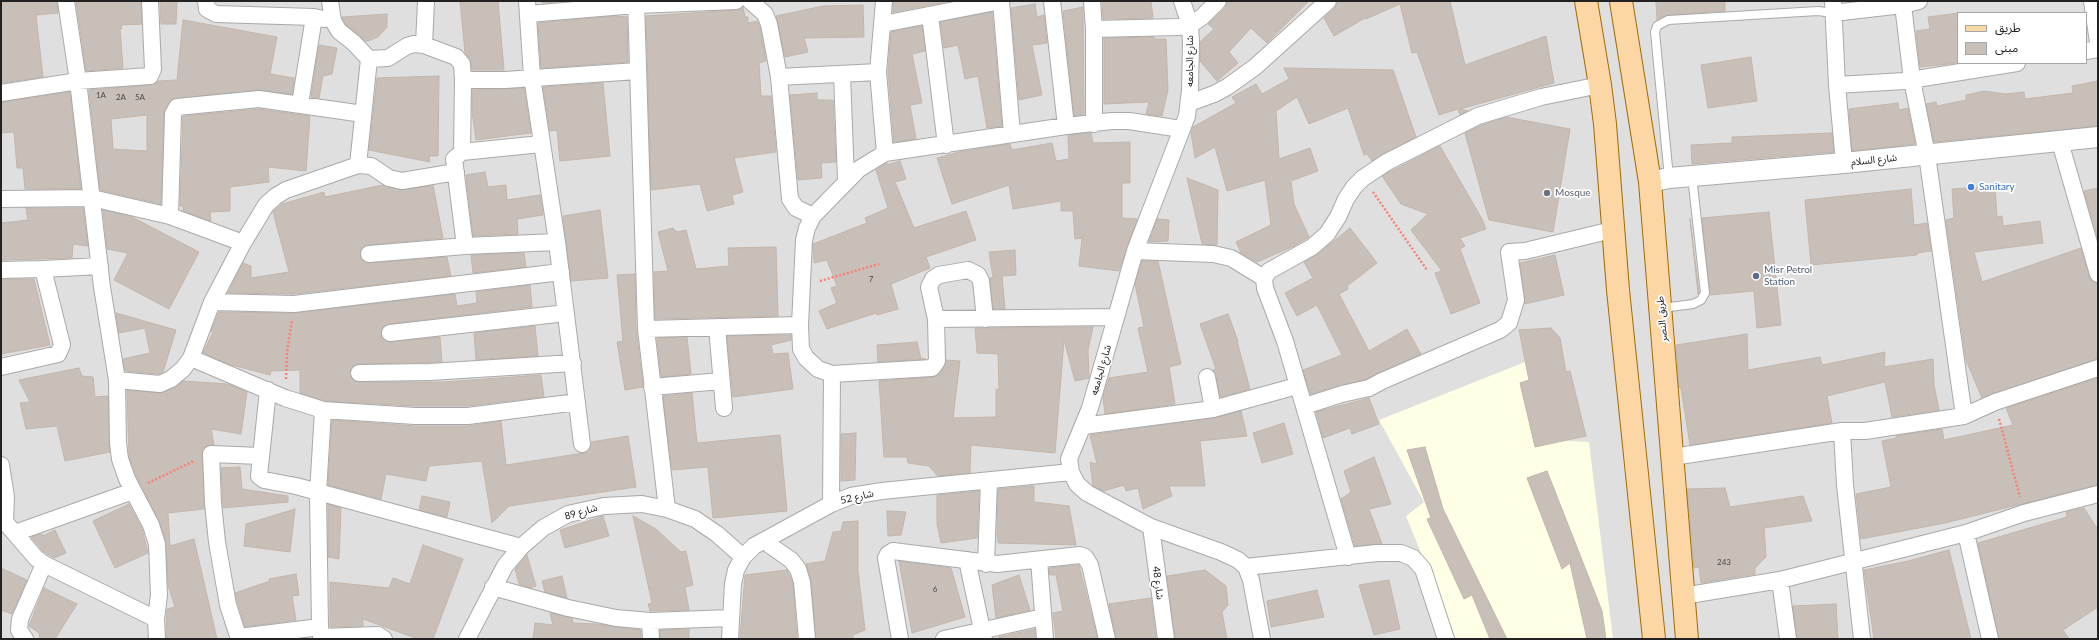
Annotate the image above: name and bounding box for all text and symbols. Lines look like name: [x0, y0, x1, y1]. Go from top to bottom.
legend: [1957, 12, 2087, 64]
text: طريق: [1995, 20, 2021, 35]
street label: شارع الجامعه: [1184, 35, 1196, 87]
text: مبنى: [1995, 40, 2018, 55]
house number: 1A: [96, 90, 106, 100]
house number: 2A: [116, 92, 126, 102]
house number: 5A: [135, 92, 145, 102]
street label: شارع السلام: [1850, 152, 1898, 168]
place label: Sanitary: [1979, 181, 2015, 193]
marker: Sanitary: [1966, 182, 1976, 192]
place label: Mosque: [1555, 187, 1591, 199]
marker: Mosque: [1542, 188, 1552, 198]
place label: Misr Petrol Station: [1764, 264, 1812, 288]
marker: Misr Petrol Station: [1751, 271, 1761, 281]
house number: 7: [869, 274, 873, 284]
street label: طريق النصر: [1654, 296, 1670, 342]
street label: شارع الجامعه: [1088, 344, 1114, 396]
street label: شارع 52: [839, 487, 875, 507]
street label: شارع 89: [563, 502, 599, 522]
house number: 243: [1717, 557, 1731, 567]
street label: شارع 48: [1150, 566, 1166, 600]
house number: 6: [933, 584, 937, 594]

